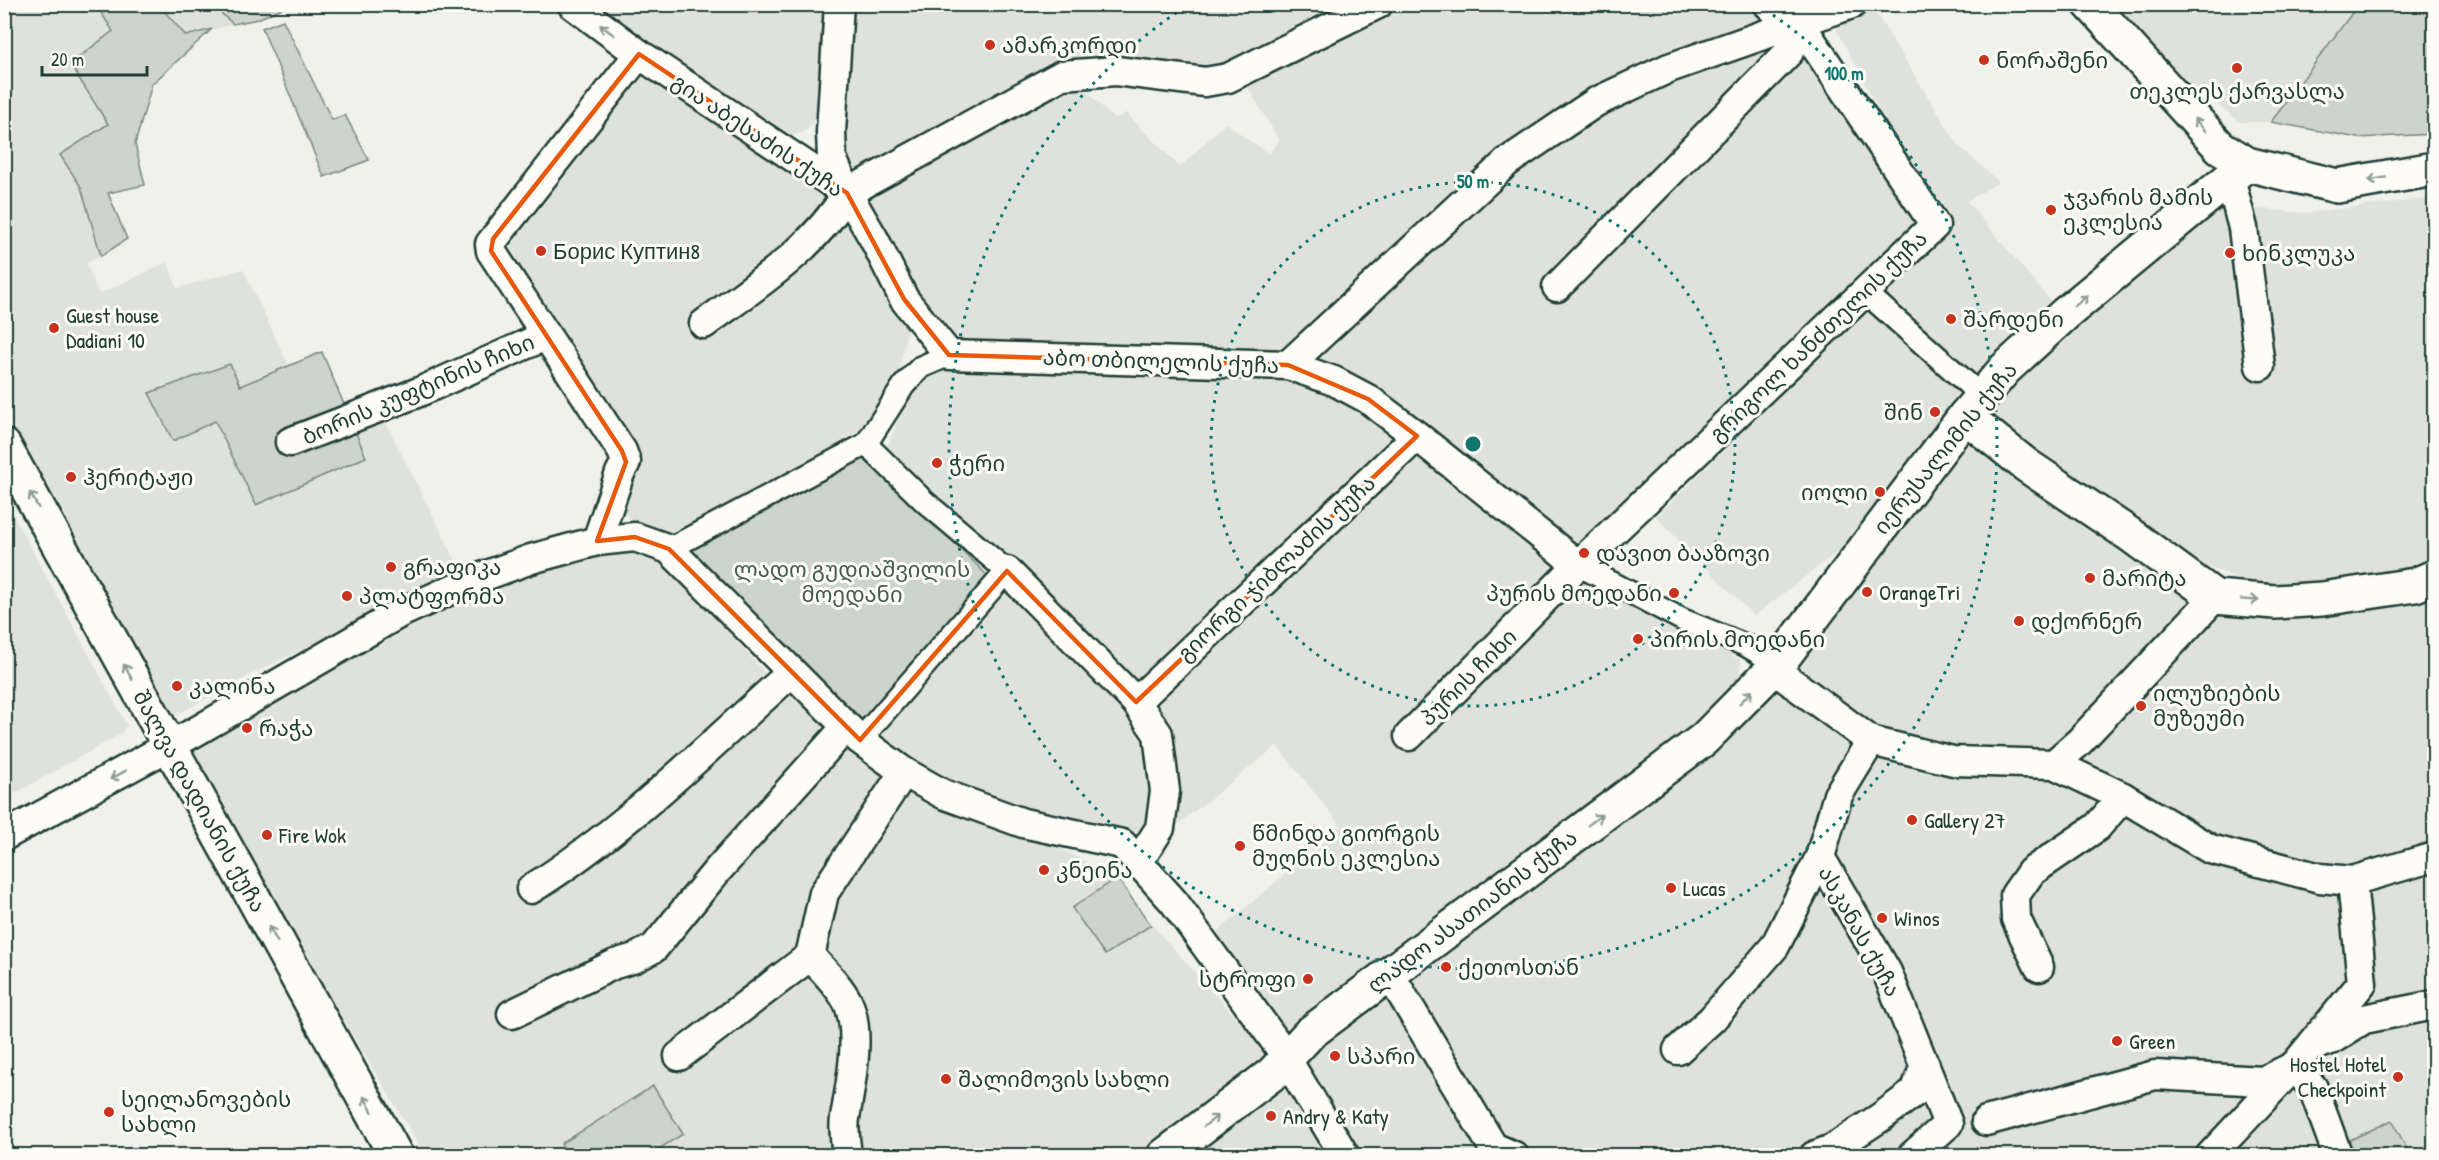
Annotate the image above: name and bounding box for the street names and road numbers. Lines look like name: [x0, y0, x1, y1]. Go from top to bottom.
street label: გია აბესაძის ქუჩა: [666, 66, 850, 204]
street label: გრიგოლ ხანძთელის ქუჩა: [1702, 224, 1934, 448]
street label: ბორის კუფტინის ჩიხი: [297, 326, 539, 452]
street label: აბო თბილელის ქუჩა: [1042, 342, 1280, 380]
street label: იერუსალიმის ქუჩა: [1866, 356, 2024, 540]
street label: გიორგი ჯიბლაძის ქუჩა: [1170, 468, 1382, 668]
street label: პურის ჩიხი: [1413, 622, 1523, 732]
street label: შალვა დადიანის ქუჩა: [126, 684, 274, 918]
street label: ლადო ასათიანის ქუჩა: [1361, 822, 1583, 1000]
street label: ასკანას ქუჩა: [1812, 860, 1908, 1002]

